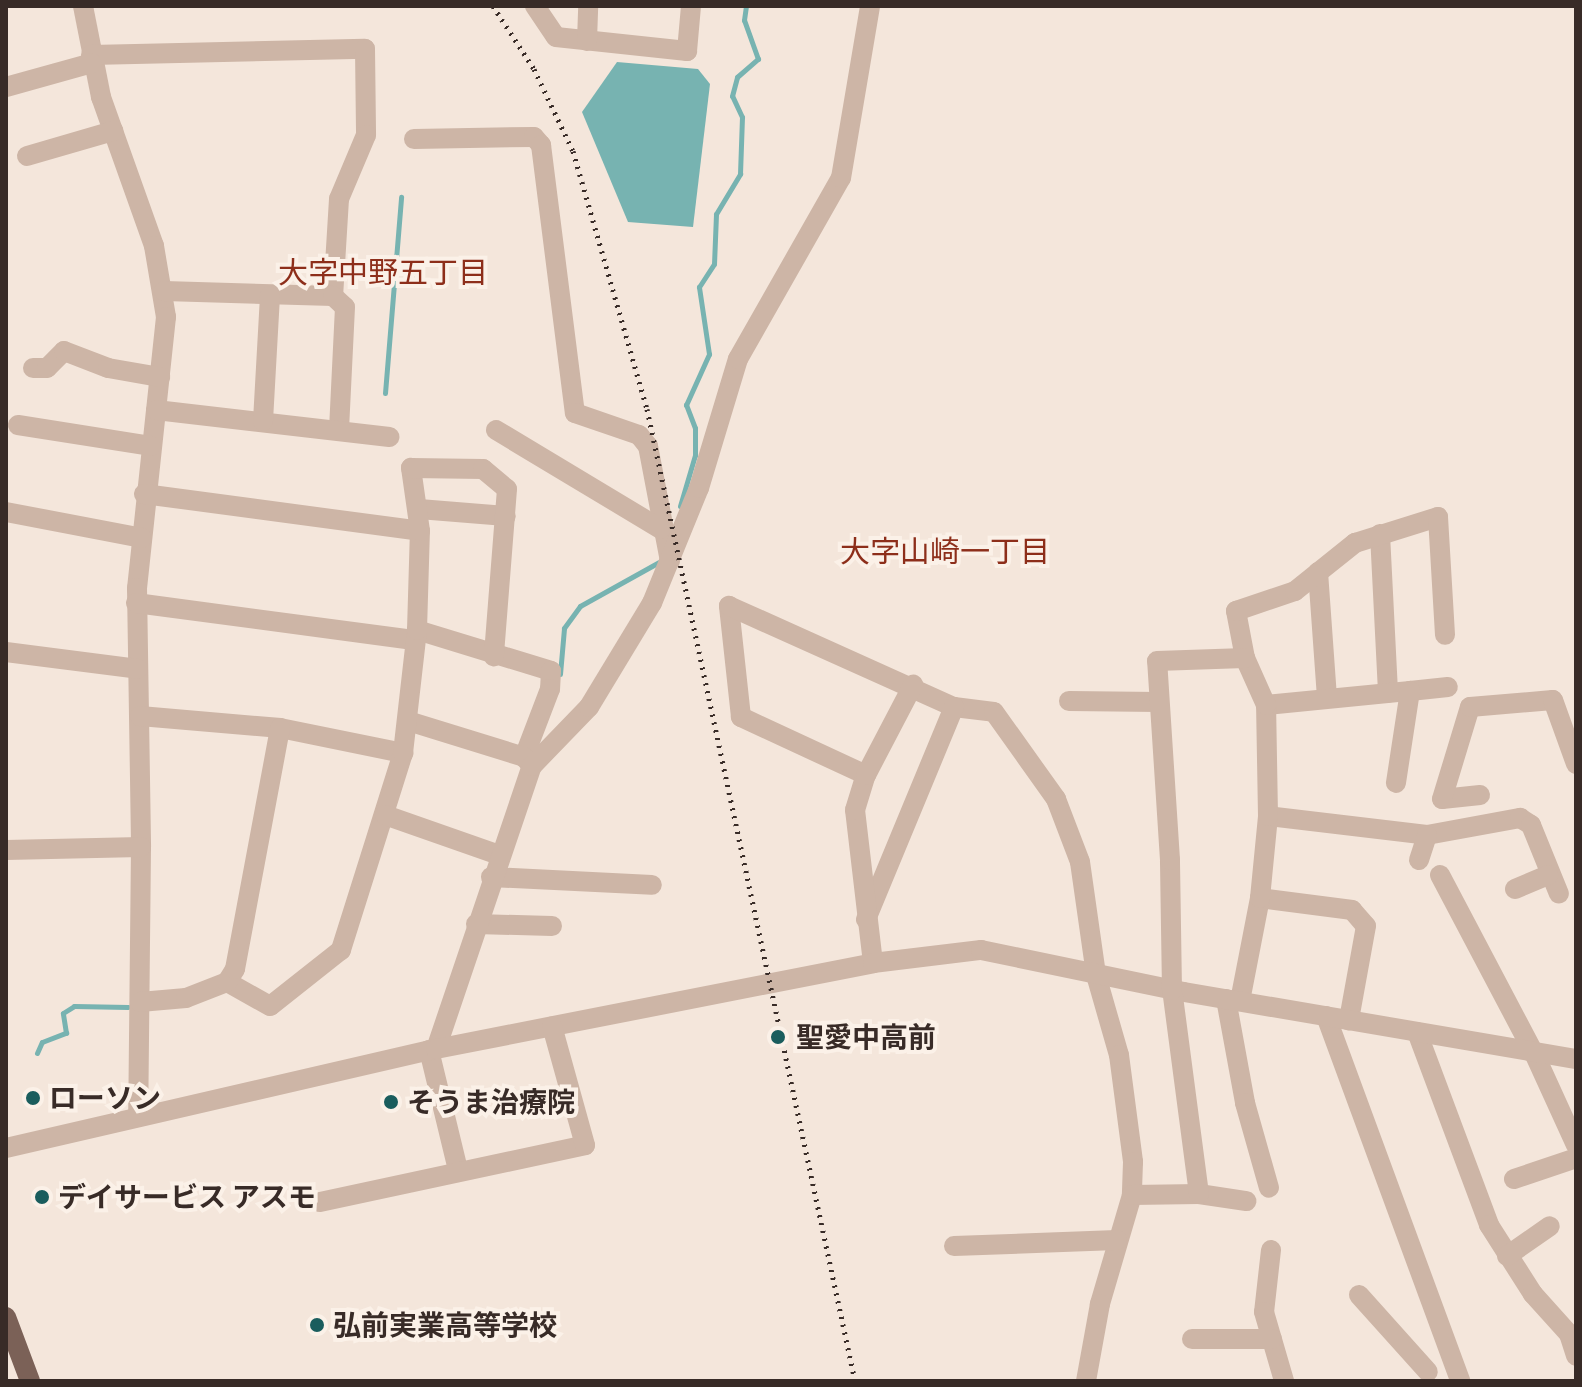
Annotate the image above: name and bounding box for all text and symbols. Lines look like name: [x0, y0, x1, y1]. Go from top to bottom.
district label: 大字中野五丁目: [278, 254, 488, 290]
district label: 大字山崎一丁目: [840, 533, 1050, 569]
place label: 聖愛中高前: [796, 1020, 936, 1054]
marker: 聖愛中高前: [767, 1026, 789, 1048]
place label: ローソン: [49, 1081, 161, 1115]
place label: そうま治療院: [407, 1085, 575, 1119]
marker: ローソン: [24, 1089, 42, 1107]
marker: そうま治療院: [382, 1093, 400, 1111]
place label: デイサービス アスモ: [58, 1180, 316, 1214]
marker: デイサービス アスモ: [33, 1188, 51, 1206]
place label: 弘前実業高等学校: [333, 1308, 557, 1342]
marker: 弘前実業高等学校: [308, 1316, 326, 1334]

